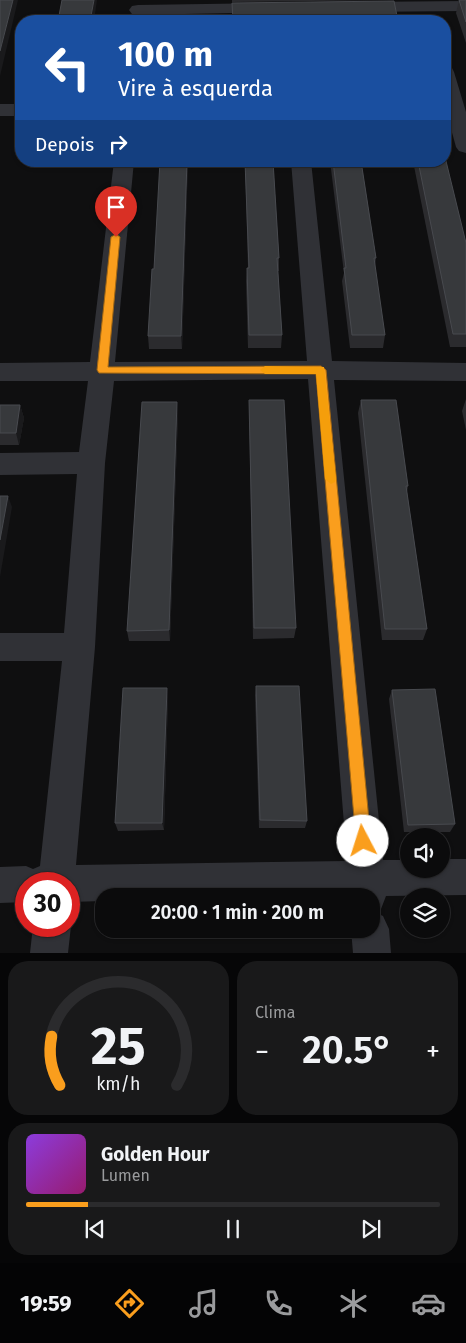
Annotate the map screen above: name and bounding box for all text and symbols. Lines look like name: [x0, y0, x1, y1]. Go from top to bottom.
text: 100 m: [118, 33, 213, 75]
icon: left: [35, 35, 100, 100]
text: Vire à esquerda: [118, 75, 273, 102]
icon: right: [104, 130, 132, 158]
text: Depois: [35, 133, 94, 156]
pin: [95, 186, 137, 237]
icon: arrive: [102, 193, 130, 221]
position arrow: [336, 814, 388, 866]
map controls: [400, 828, 450, 938]
button: sound: [400, 828, 450, 878]
speed limit sign: 30: [15, 872, 80, 937]
button: layers: [400, 888, 450, 938]
text: 20:00 · 1 min · 200 m: [151, 901, 324, 924]
text: Clima: [255, 1003, 295, 1022]
text: 25: [91, 1015, 146, 1078]
text: 20.5°: [302, 1027, 393, 1073]
text: −: [255, 1035, 269, 1068]
text: +: [426, 1035, 440, 1068]
text: km/h: [96, 1073, 141, 1095]
text: Golden Hour: [101, 1143, 210, 1166]
text: Lumen: [101, 1166, 150, 1185]
icon: previous: [81, 1215, 109, 1243]
icon: pause: [219, 1215, 247, 1243]
icon: next: [357, 1215, 385, 1243]
icon: directions: [112, 1286, 147, 1321]
icon: music: [186, 1286, 221, 1321]
icon: phone: [261, 1286, 296, 1321]
icon: climate: [336, 1286, 371, 1321]
icon: car: [411, 1286, 446, 1321]
text: 19:59: [20, 1290, 72, 1317]

